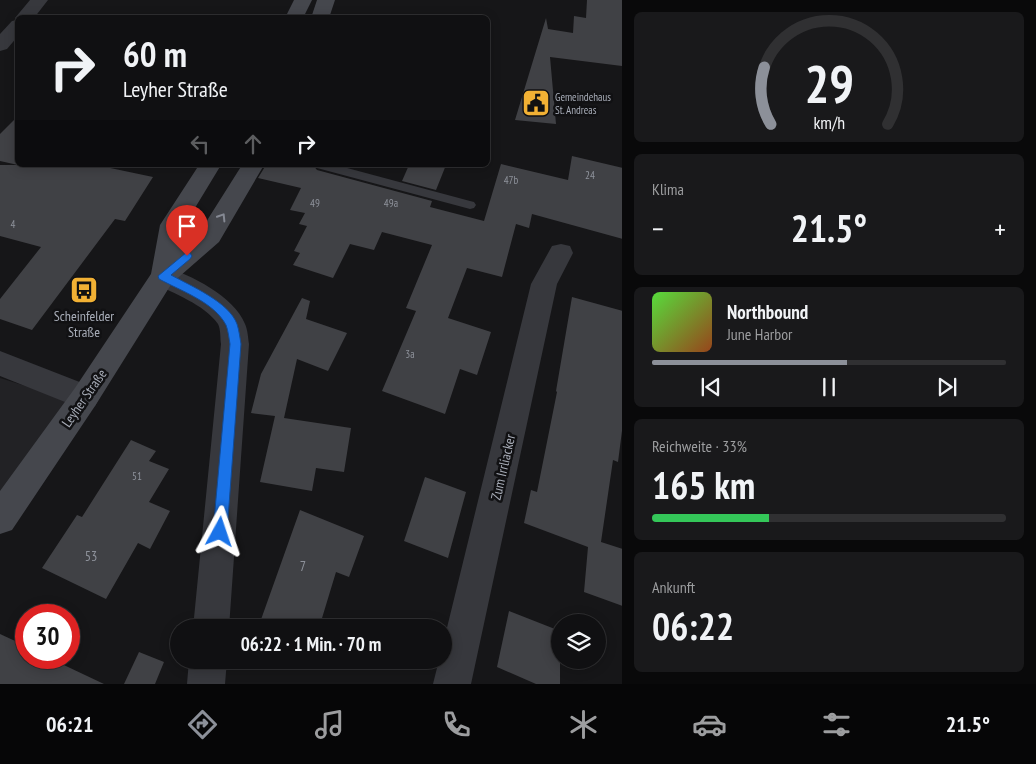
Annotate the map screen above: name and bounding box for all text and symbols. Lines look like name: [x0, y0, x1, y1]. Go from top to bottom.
text: 60 m: [123, 31, 187, 77]
icon: right: [40, 35, 105, 100]
text: 29: [804, 50, 854, 117]
text: Leyher Straße: [123, 75, 228, 103]
public building icon: Gemeindehaus St. Andreas: [521, 88, 551, 118]
place label: Gemeindehaus St. Andreas: [555, 90, 611, 117]
text: km/h: [813, 111, 845, 134]
icon: left: [186, 130, 214, 158]
icon: ahead: [239, 130, 267, 158]
icon: right: [292, 130, 320, 158]
house number: 24: [585, 168, 595, 182]
house number: 47b: [504, 173, 519, 187]
text: Klima: [652, 179, 684, 199]
house number: 49: [310, 196, 320, 210]
house number: 49a: [384, 196, 398, 210]
text: 21.5°: [791, 203, 867, 252]
pin: [166, 205, 208, 256]
text: −: [652, 210, 664, 247]
text: +: [994, 210, 1006, 247]
icon: arrive: [173, 212, 201, 240]
one-way arrow: [215, 214, 225, 223]
house number: 4: [11, 217, 16, 231]
bus stop icon: Scheinfelder Straße: [69, 275, 99, 305]
text: Northbound: [727, 300, 808, 324]
place label: Scheinfelder Straße: [54, 307, 114, 341]
text: June Harbor: [727, 324, 792, 344]
house number: 3a: [405, 347, 415, 361]
street label: Leyher Straße: [58, 365, 111, 430]
icon: previous: [697, 373, 725, 401]
icon: pause: [815, 373, 843, 401]
icon: next: [933, 373, 961, 401]
street label: Zum Irrliacker: [487, 432, 519, 502]
text: Reichweite · 33%: [652, 436, 747, 456]
text: 165 km: [652, 460, 755, 509]
house number: 51: [132, 469, 142, 483]
position arrow: [193, 505, 245, 557]
house number: 53: [85, 547, 97, 565]
house number: 7: [300, 557, 306, 575]
text: Ankunft: [652, 577, 695, 597]
text: 06:22: [652, 601, 734, 650]
speed limit sign: 30: [15, 604, 80, 669]
map controls: [551, 614, 606, 669]
button: layers: [551, 614, 606, 669]
text: 06:22 · 1 Min. · 70 m: [241, 632, 381, 656]
icon: directions: [185, 707, 220, 742]
icon: music: [312, 707, 347, 742]
icon: phone: [439, 707, 474, 742]
icon: climate: [566, 707, 601, 742]
icon: car: [692, 707, 727, 742]
icon: filters: [819, 707, 854, 742]
text: 06:21: [46, 710, 93, 738]
text: 21.5°: [946, 710, 990, 738]

